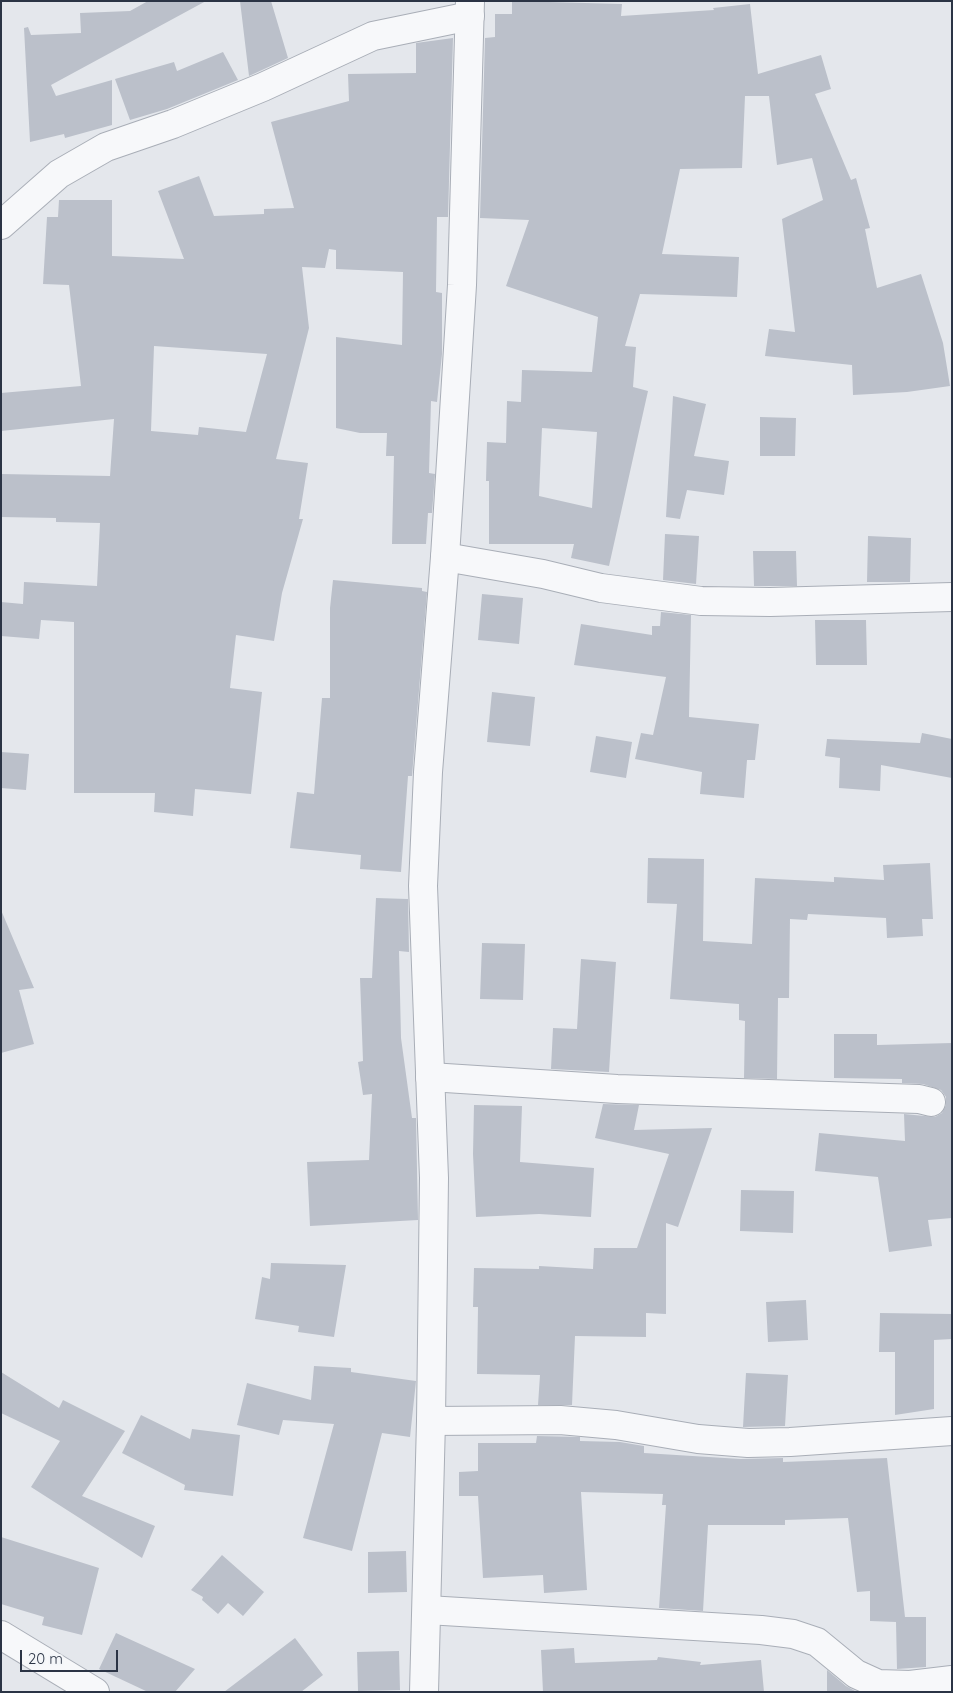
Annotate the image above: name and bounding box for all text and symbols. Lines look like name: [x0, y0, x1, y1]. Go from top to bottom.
scale bar: [22, 1640, 120, 1672]
text: 20 m: [28, 1649, 63, 1668]

